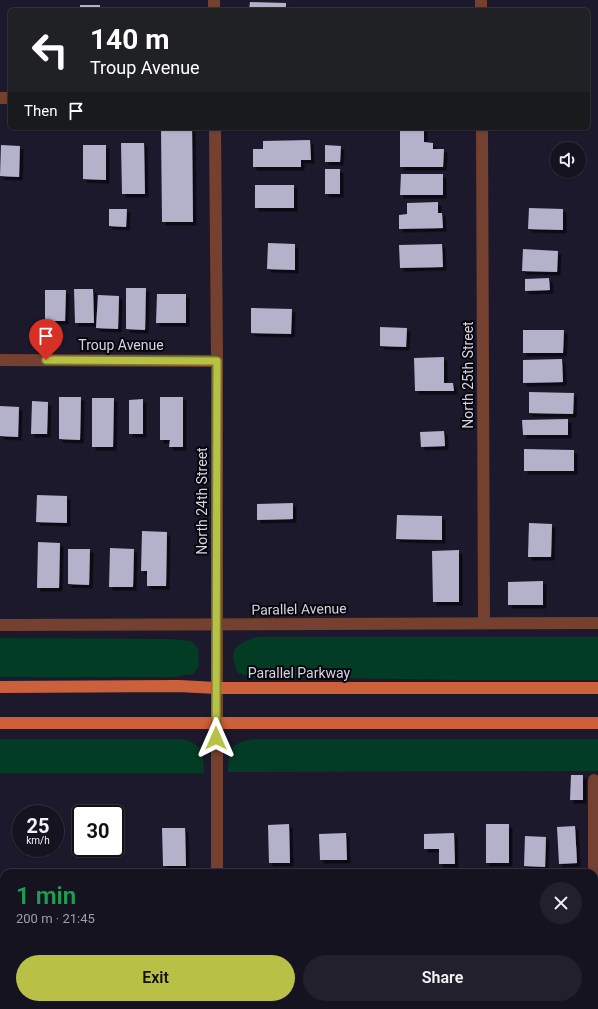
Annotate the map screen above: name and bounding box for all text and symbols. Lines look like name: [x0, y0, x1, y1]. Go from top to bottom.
text: 140 m: [90, 23, 169, 56]
icon: left: [24, 24, 76, 76]
text: Troup Avenue: [90, 57, 200, 78]
icon: arrive: [65, 100, 87, 122]
text: Then: [24, 102, 57, 120]
map controls: [550, 142, 586, 178]
button: sound: [550, 142, 586, 178]
pin: [29, 319, 63, 360]
street label: North 25th Street: [460, 321, 476, 429]
icon: arrive: [35, 325, 57, 347]
street label: Troup Avenue: [78, 337, 164, 353]
street label: North 24th Street: [194, 447, 210, 555]
street label: Parallel Avenue: [251, 600, 347, 618]
street label: Parallel Parkway: [248, 665, 351, 681]
position arrow: [195, 717, 237, 759]
speed limit sign: 30: [72, 805, 124, 857]
text: 25: [27, 814, 49, 838]
text: km/h: [26, 835, 50, 846]
text: 1 min: [16, 882, 76, 910]
button: close: [540, 882, 582, 924]
text: 200 m · 21:45: [16, 911, 95, 926]
button: Exit: [16, 955, 295, 1001]
button: Share: [303, 955, 582, 1001]

